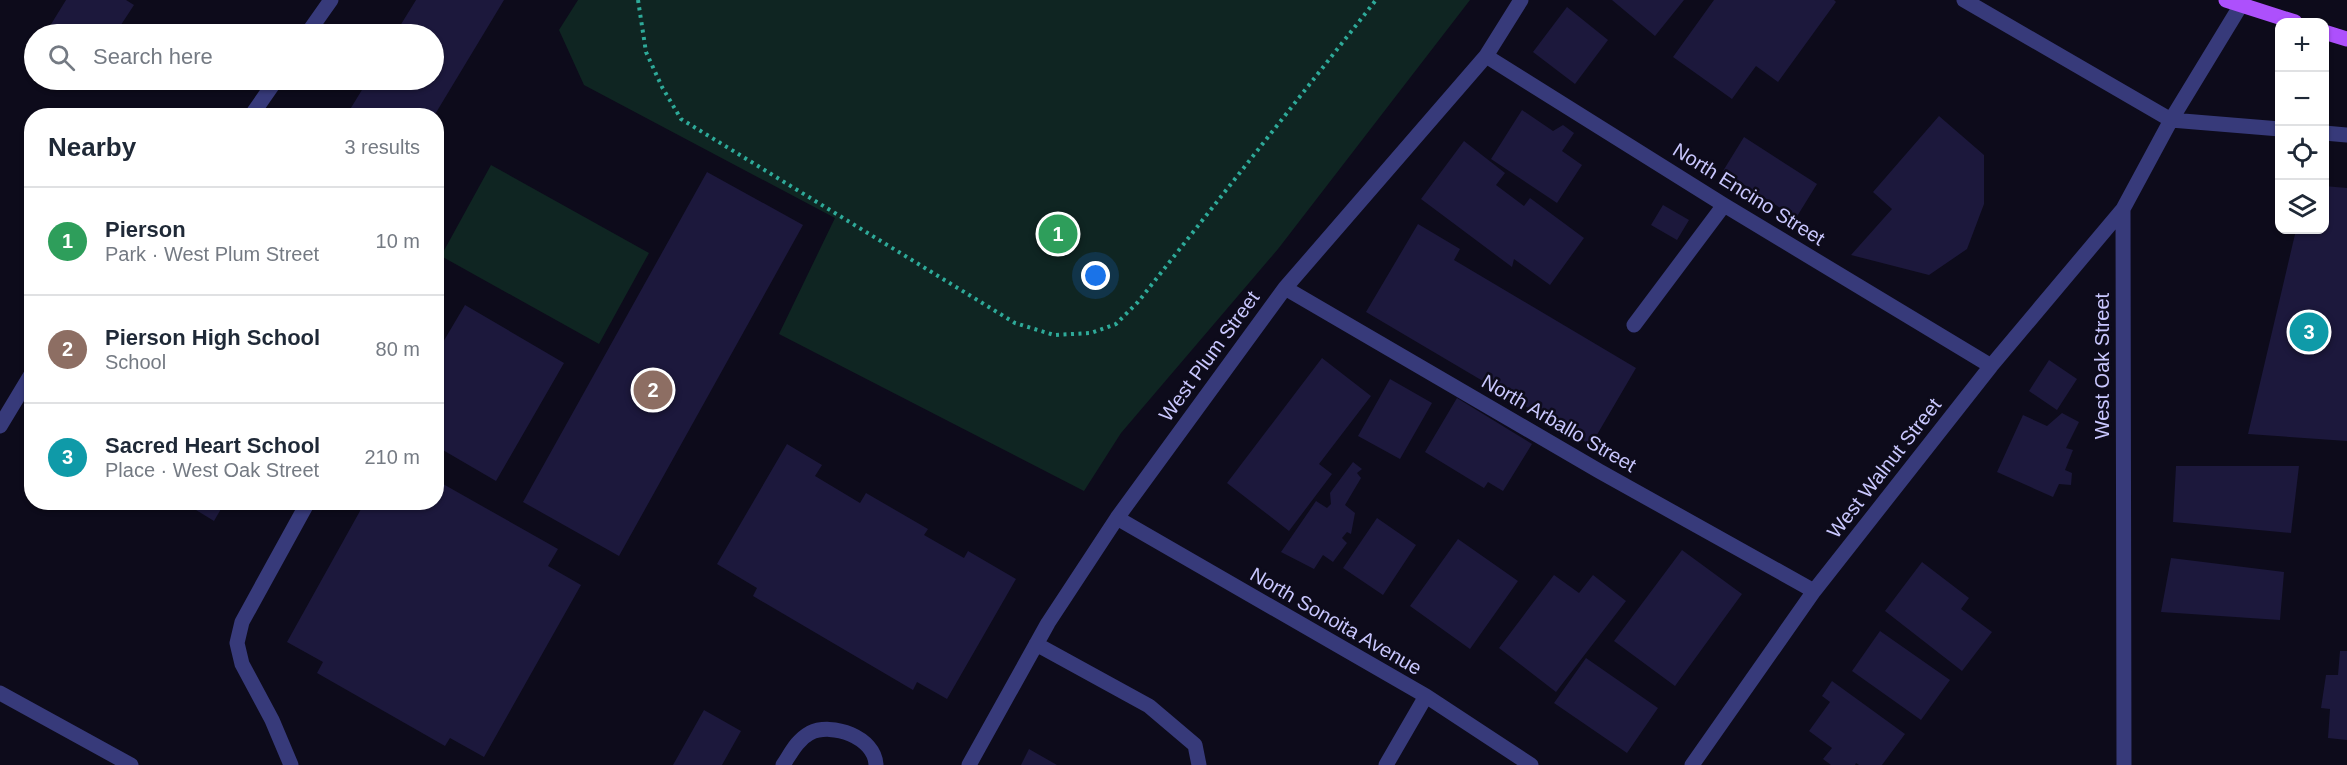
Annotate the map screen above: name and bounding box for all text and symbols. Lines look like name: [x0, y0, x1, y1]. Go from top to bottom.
map controls: [2275, 18, 2329, 234]
button: +: [2275, 18, 2329, 72]
search box: [24, 24, 444, 90]
icon: search: [45, 41, 78, 74]
text: Search here: [93, 44, 213, 69]
button: −: [2275, 72, 2329, 126]
button: locate: [2275, 126, 2329, 180]
text: Nearby: [48, 132, 136, 162]
text: 3 results: [344, 136, 420, 158]
street label: North Encino Street: [1669, 138, 1829, 250]
button: layers: [2275, 180, 2329, 234]
pin: 1: [1038, 212, 1078, 256]
text: Pierson: [105, 217, 186, 242]
text: 1: [62, 230, 73, 252]
text: 10 m: [376, 230, 420, 252]
text: Park · West Plum Street: [105, 243, 319, 265]
your location: [1081, 261, 1110, 290]
street label: West Plum Street: [1154, 286, 1264, 425]
street label: West Oak Street: [2091, 292, 2113, 439]
pin: 3: [2290, 310, 2328, 354]
text: Pierson High School: [105, 325, 320, 350]
text: 2: [62, 338, 73, 360]
text: 80 m: [376, 338, 420, 360]
text: School: [105, 351, 166, 373]
pin: 2: [634, 368, 672, 412]
street label: North Arballo Street: [1478, 370, 1640, 476]
street label: West Walnut Street: [1823, 393, 1946, 542]
text: Sacred Heart School: [105, 433, 320, 458]
text: 3: [62, 446, 73, 468]
text: 210 m: [364, 446, 420, 468]
text: Place · West Oak Street: [105, 459, 319, 481]
street label: North Sonoita Avenue: [1246, 563, 1426, 679]

